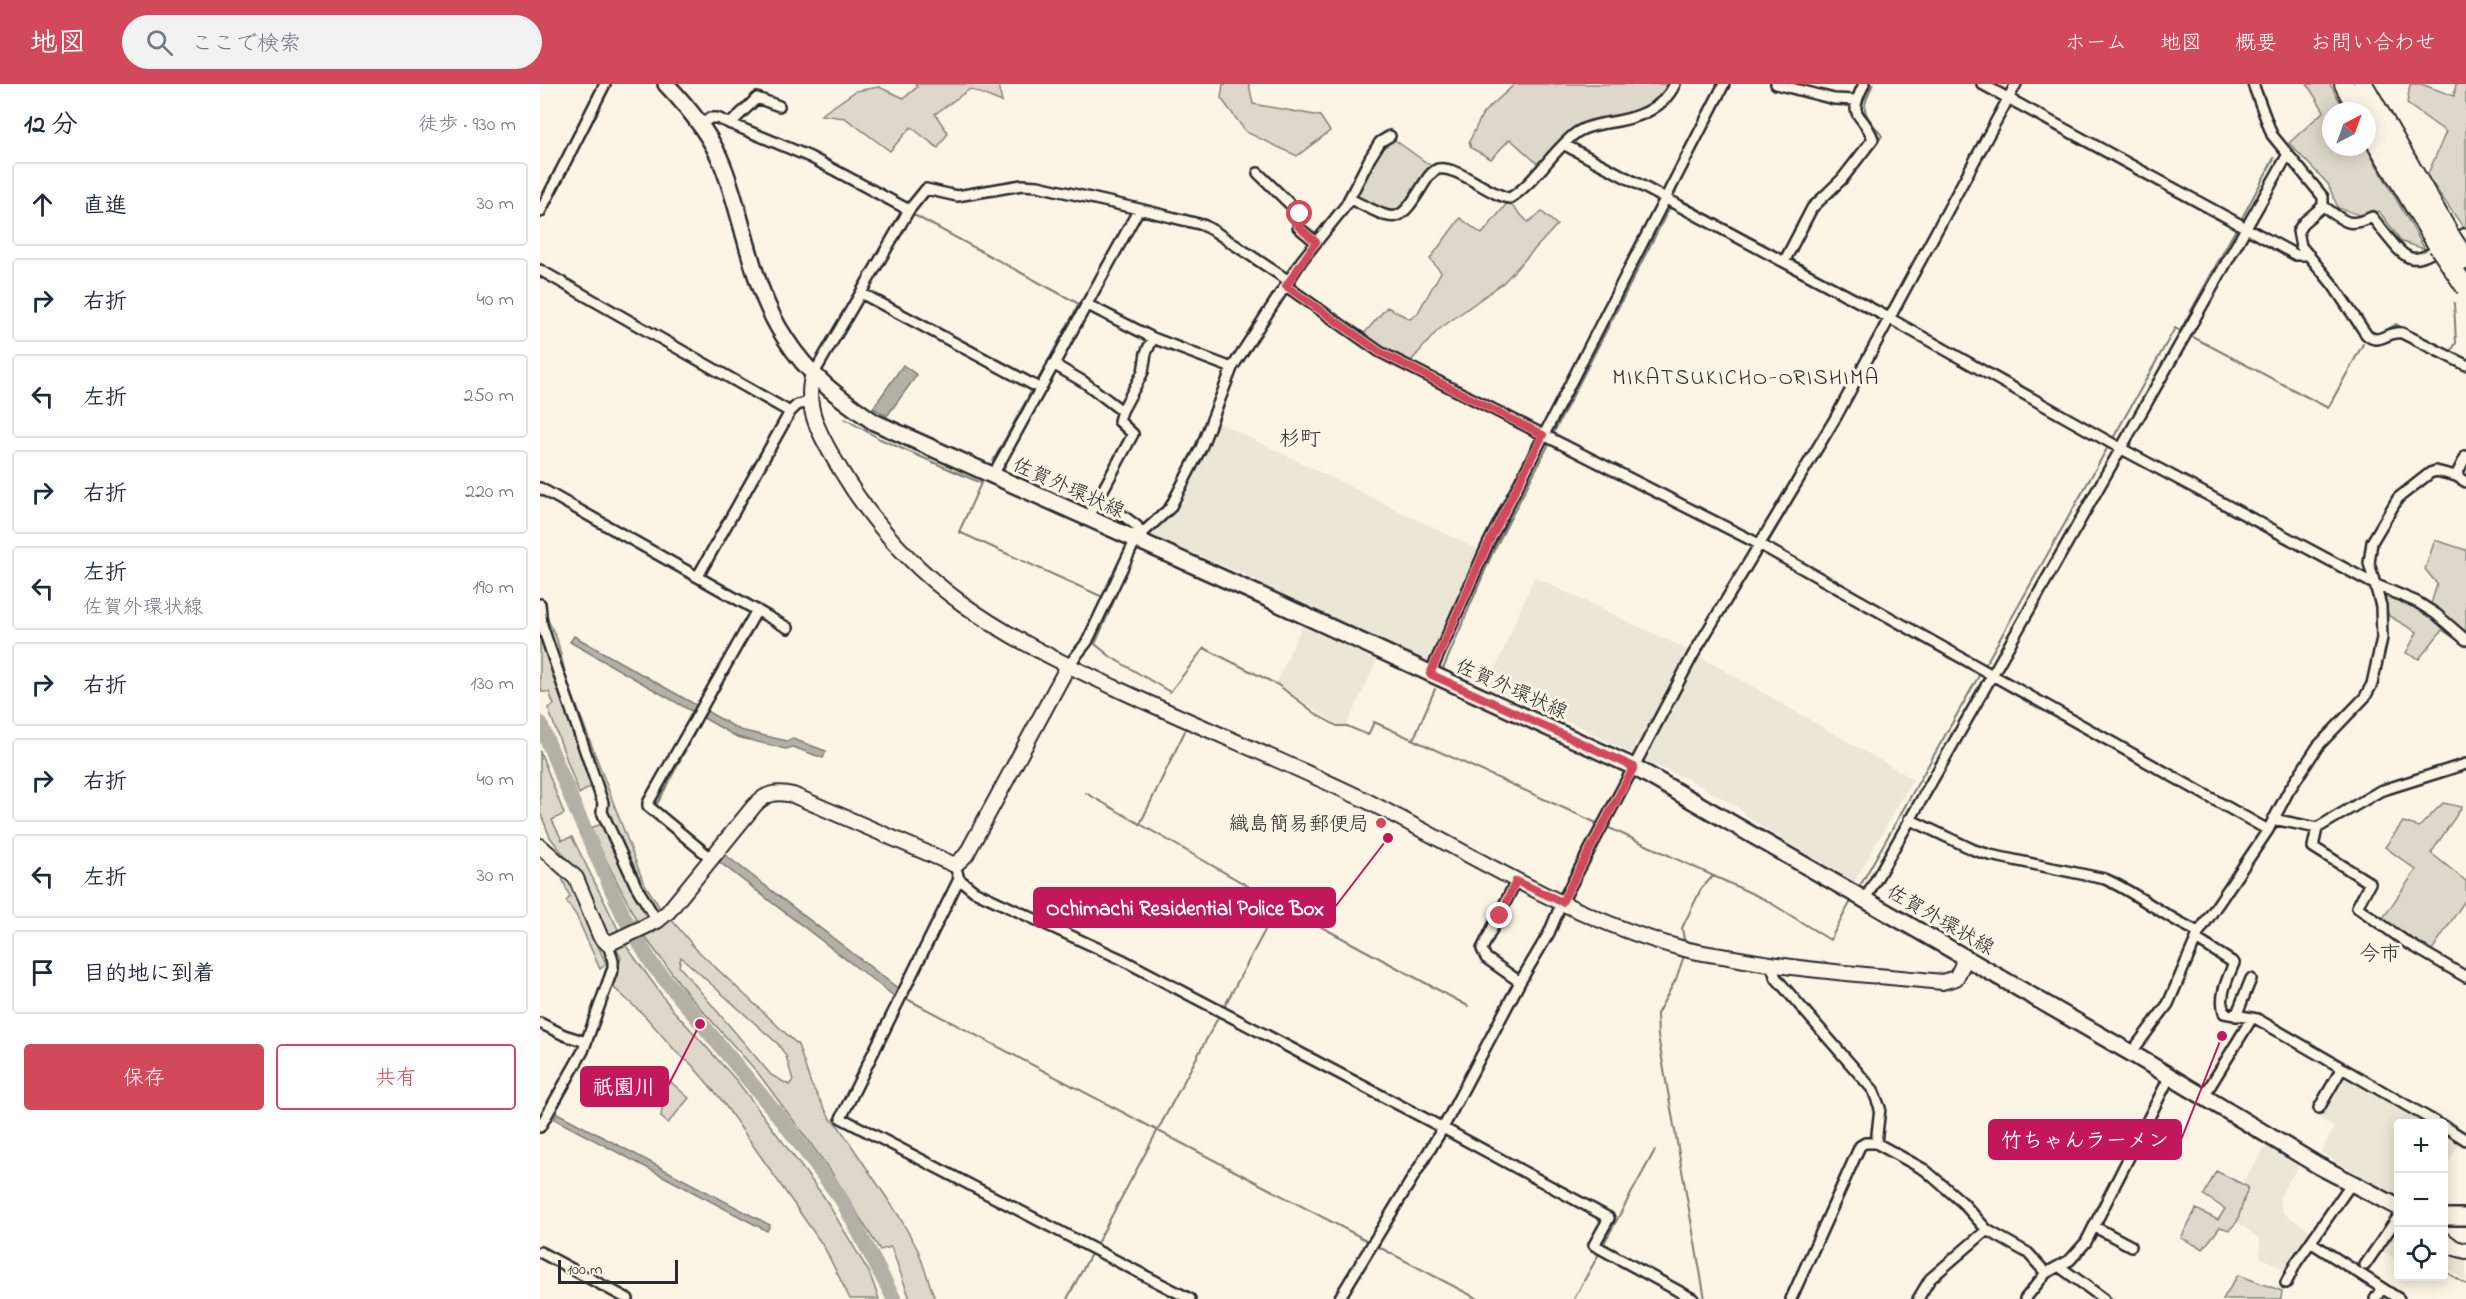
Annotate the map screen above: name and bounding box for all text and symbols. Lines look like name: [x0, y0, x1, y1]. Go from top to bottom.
search box: [122, 15, 542, 69]
text: 地図: [30, 24, 86, 65]
icon: search: [143, 26, 176, 59]
text: ここで検索: [191, 29, 301, 61]
text: ホーム: [2065, 29, 2127, 59]
text: 地図: [2160, 29, 2202, 59]
text: 概要: [2235, 29, 2277, 59]
text: お問い合わせ: [2310, 29, 2436, 59]
north arrow: [2322, 102, 2376, 156]
text: 12 分: [24, 107, 78, 145]
text: 徒歩 · 930 m: [418, 111, 516, 140]
icon: ahead: [26, 188, 59, 221]
text: 30 m: [477, 190, 514, 219]
text: 直進: [83, 191, 127, 223]
route start: [1286, 200, 1312, 226]
icon: right: [26, 284, 59, 317]
text: 40 m: [477, 286, 514, 315]
text: 右折: [83, 287, 127, 319]
district label: MIKATSUKICHO-ORISHIMA: [1612, 363, 1880, 395]
icon: left: [26, 380, 59, 413]
text: 250 m: [463, 382, 514, 411]
text: 左折: [83, 383, 127, 415]
district label: 杉町: [1279, 425, 1321, 455]
street label: 佐賀外環状線: [1007, 452, 1129, 527]
icon: right: [26, 476, 59, 509]
text: 220 m: [465, 478, 514, 507]
text: 右折: [83, 479, 127, 511]
text: 左折: [83, 558, 127, 590]
icon: left: [26, 572, 59, 605]
text: 190 m: [472, 574, 514, 603]
text: 佐賀外環状線: [83, 594, 203, 623]
street label: 佐賀外環状線: [1450, 653, 1572, 728]
icon: right: [26, 668, 59, 701]
text: 130 m: [470, 670, 514, 699]
text: 右折: [83, 671, 127, 703]
icon: right: [26, 764, 59, 797]
text: 40 m: [477, 766, 514, 795]
text: 右折: [83, 767, 127, 799]
place label: 織島簡易郵便局: [1229, 811, 1369, 840]
marker: 織島簡易郵便局: [1374, 816, 1388, 830]
icon: left: [26, 860, 59, 893]
text: 30 m: [477, 862, 514, 891]
text: 左折: [83, 863, 127, 895]
street label: 佐賀外環状線: [1881, 879, 1999, 964]
callout: Ochimachi Residential Police Box: [1034, 888, 1335, 927]
text: Ochimachi Residential Police Box: [1046, 895, 1324, 925]
route end: [1486, 902, 1512, 928]
district label: 今市: [2359, 940, 2401, 970]
icon: arrive: [26, 956, 59, 989]
text: 目的地に到着: [83, 959, 215, 991]
button: 保存: [24, 1044, 264, 1110]
button: 共有: [276, 1044, 516, 1110]
callout: 祇園川: [581, 1067, 668, 1106]
text: 祇園川: [593, 1074, 656, 1104]
map controls: [2394, 1119, 2448, 1281]
button: +: [2394, 1119, 2448, 1173]
callout: 竹ちゃんラーメン: [1989, 1120, 2181, 1159]
text: 竹ちゃんラーメン: [2001, 1127, 2169, 1157]
button: −: [2394, 1173, 2448, 1227]
button: locate: [2394, 1227, 2448, 1281]
scale bar: [558, 1257, 678, 1284]
text: 100 m: [567, 1258, 602, 1282]

